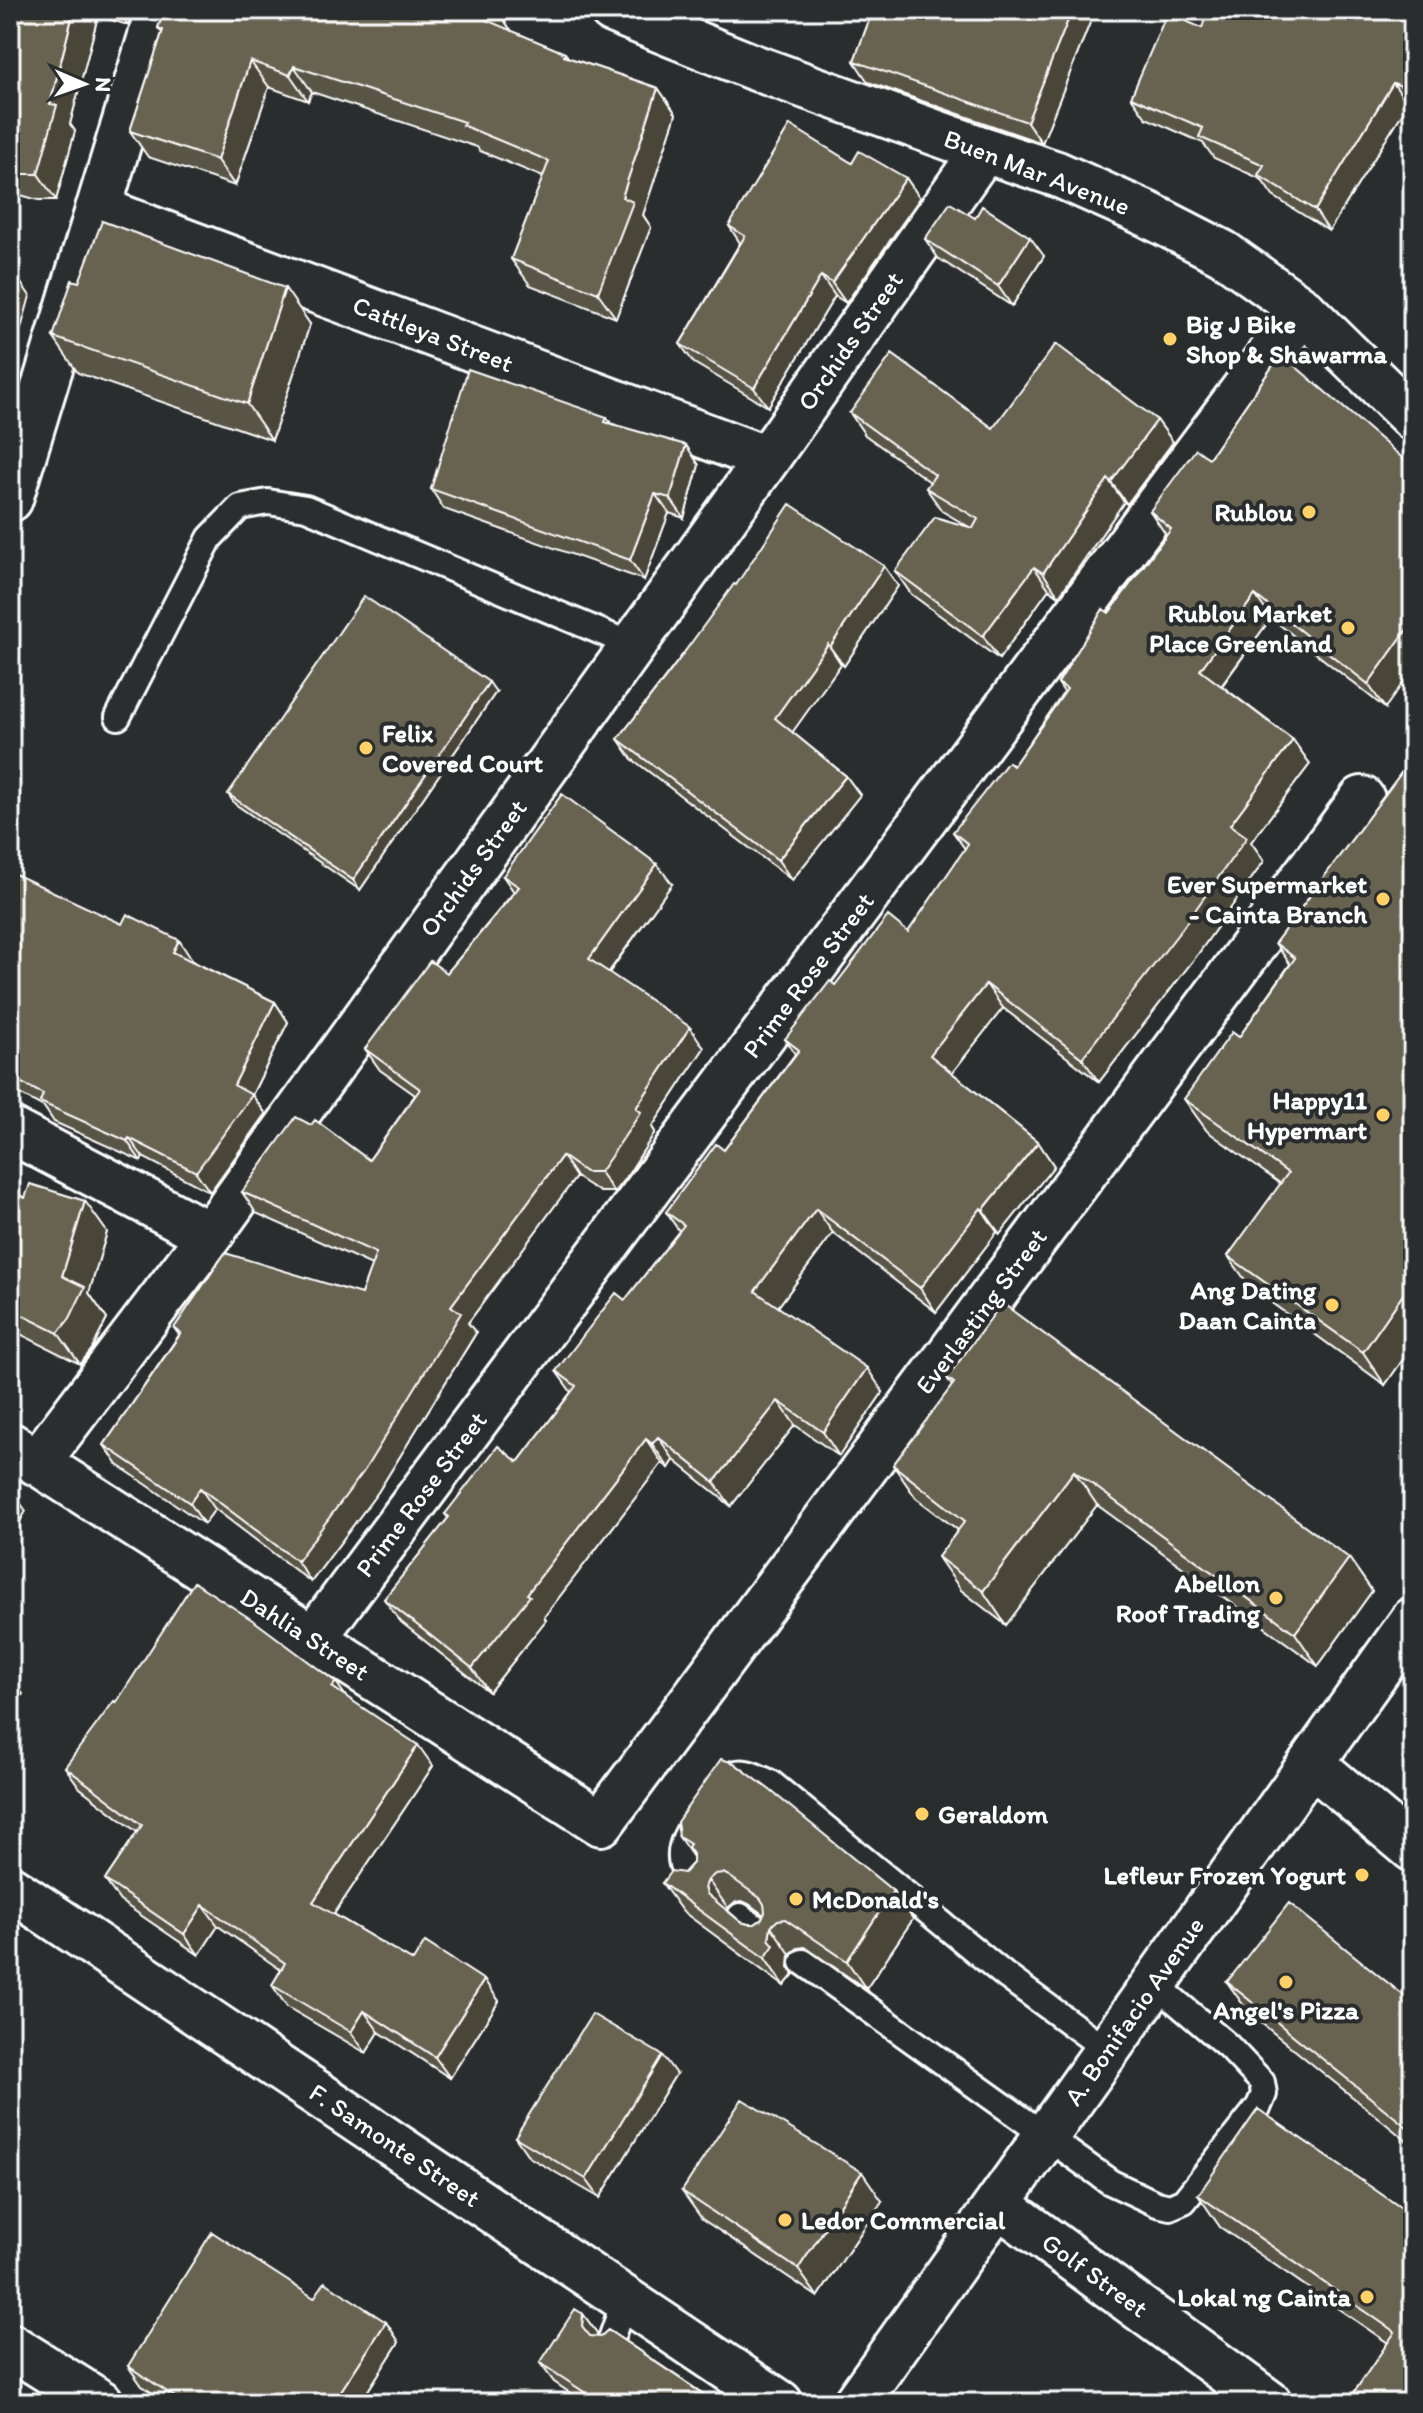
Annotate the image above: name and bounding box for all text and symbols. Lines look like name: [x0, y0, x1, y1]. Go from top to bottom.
north arrow: [44, 44, 124, 124]
text: N: [90, 77, 117, 93]
street label: Buen Mar Avenue: [939, 122, 1135, 222]
street label: Orchids Street: [790, 265, 910, 417]
street label: Cattleya Street: [348, 289, 518, 379]
place label: Big J Bike Shop & Shawarma: [1186, 308, 1387, 370]
marker: Big J Bike Shop & Shawarma: [1161, 330, 1179, 348]
place label: Rublou: [1214, 496, 1294, 528]
marker: Rublou: [1300, 503, 1318, 521]
place label: Rublou Market Place Greenland: [1149, 597, 1333, 659]
marker: Rublou Market Place Greenland: [1339, 619, 1357, 637]
place label: Felix Covered Court: [382, 717, 543, 779]
marker: Felix Covered Court: [357, 739, 375, 757]
street label: Orchids Street: [412, 793, 534, 943]
place label: Ever Supermarket - Cainta Branch: [1167, 868, 1367, 930]
street label: Prime Rose Street: [735, 886, 881, 1064]
marker: Ever Supermarket - Cainta Branch: [1374, 890, 1392, 908]
place label: Happy11 Hypermart: [1247, 1084, 1367, 1146]
marker: Happy11 Hypermart: [1374, 1106, 1392, 1124]
street label: Everlasting Street: [908, 1222, 1054, 1400]
place label: Ang Dating Daan Cainta: [1179, 1274, 1317, 1336]
marker: Ang Dating Daan Cainta: [1323, 1296, 1341, 1314]
street label: Prime Rose Street: [348, 1405, 494, 1583]
place label: Abellon Roof Trading: [1116, 1567, 1261, 1629]
street label: Dahlia Street: [235, 1580, 376, 1688]
marker: Abellon Roof Trading: [1267, 1589, 1285, 1607]
place label: Geraldom: [938, 1798, 1048, 1830]
marker: Geraldom: [913, 1805, 931, 1823]
place label: Lefleur Frozen Yogurt: [1103, 1859, 1346, 1891]
marker: Lefleur Frozen Yogurt: [1353, 1866, 1371, 1884]
place label: McDonald's: [812, 1883, 939, 1915]
marker: McDonald's: [787, 1890, 805, 1908]
street label: A. Bonifacio Avenue: [1057, 1910, 1211, 2112]
marker: Angel's Pizza: [1277, 1973, 1295, 1991]
place label: Angel's Pizza: [1212, 1994, 1359, 2026]
street label: F. Samonte Street: [303, 2076, 487, 2214]
place label: Ledor Commercial: [801, 2204, 1006, 2236]
marker: Ledor Commercial: [776, 2211, 794, 2229]
street label: Golf Street: [1036, 2226, 1155, 2324]
place label: Lokal ng Cainta: [1177, 2281, 1351, 2313]
marker: Lokal ng Cainta: [1358, 2288, 1376, 2306]

